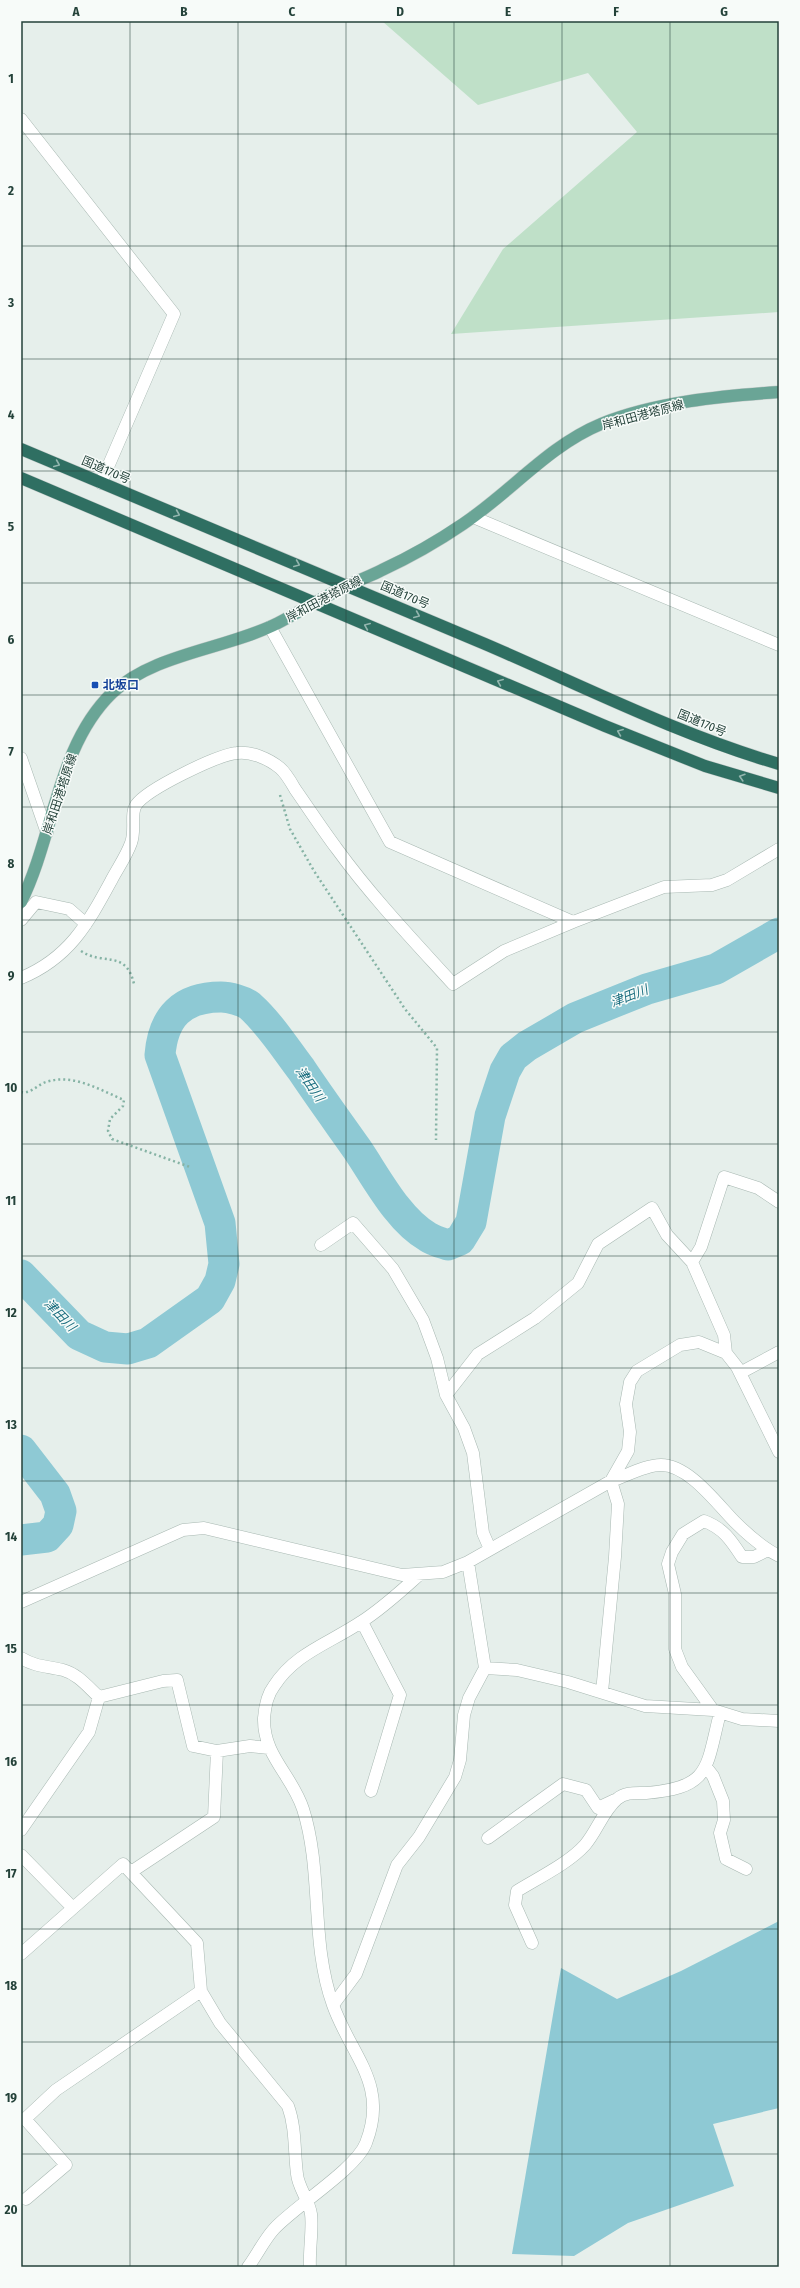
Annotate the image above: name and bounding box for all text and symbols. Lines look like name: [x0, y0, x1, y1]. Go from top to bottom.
text: A: [71, 4, 80, 19]
text: B: [180, 4, 188, 19]
text: C: [289, 4, 296, 19]
text: D: [396, 4, 404, 19]
text: E: [505, 4, 511, 19]
text: F: [613, 4, 619, 19]
text: G: [720, 4, 728, 19]
text: 1: [8, 71, 14, 86]
text: 2: [7, 183, 14, 198]
text: 3: [7, 295, 14, 310]
street label: 岸和田港塔原線: [601, 397, 685, 433]
text: 4: [8, 407, 15, 422]
street label: 国道170号: [79, 453, 133, 487]
one-way arrow: [53, 460, 60, 468]
one-way arrow: [173, 510, 180, 518]
text: 5: [8, 519, 14, 534]
one-way arrow: [293, 560, 300, 568]
street label: 岸和田港塔原線: [284, 573, 364, 625]
street label: 国道170号: [378, 578, 432, 612]
one-way arrow: [412, 610, 420, 618]
one-way arrow: [364, 623, 371, 631]
text: 6: [8, 632, 15, 647]
place label: 北坂口: [103, 678, 139, 692]
one-way arrow: [496, 679, 504, 687]
marker: 北坂口: [90, 680, 100, 690]
street label: 国道170号: [675, 707, 729, 739]
one-way arrow: [616, 728, 623, 736]
text: 7: [8, 744, 14, 759]
street label: 岸和田港塔原線: [40, 752, 80, 836]
one-way arrow: [738, 773, 745, 782]
text: 8: [8, 856, 15, 871]
text: 9: [8, 968, 15, 983]
water label: 津田川: [608, 981, 652, 1010]
water label: 津田川: [293, 1064, 328, 1106]
text: 10: [5, 1080, 17, 1095]
text: 11: [6, 1193, 16, 1208]
water label: 津田川: [41, 1296, 80, 1336]
text: 12: [5, 1305, 17, 1320]
text: 13: [5, 1417, 17, 1432]
text: 14: [5, 1529, 17, 1544]
text: 15: [5, 1641, 17, 1656]
text: 16: [5, 1754, 17, 1769]
text: 17: [5, 1866, 17, 1881]
text: 18: [5, 1978, 17, 1993]
text: 19: [5, 2090, 17, 2105]
text: 20: [3, 2202, 18, 2217]

